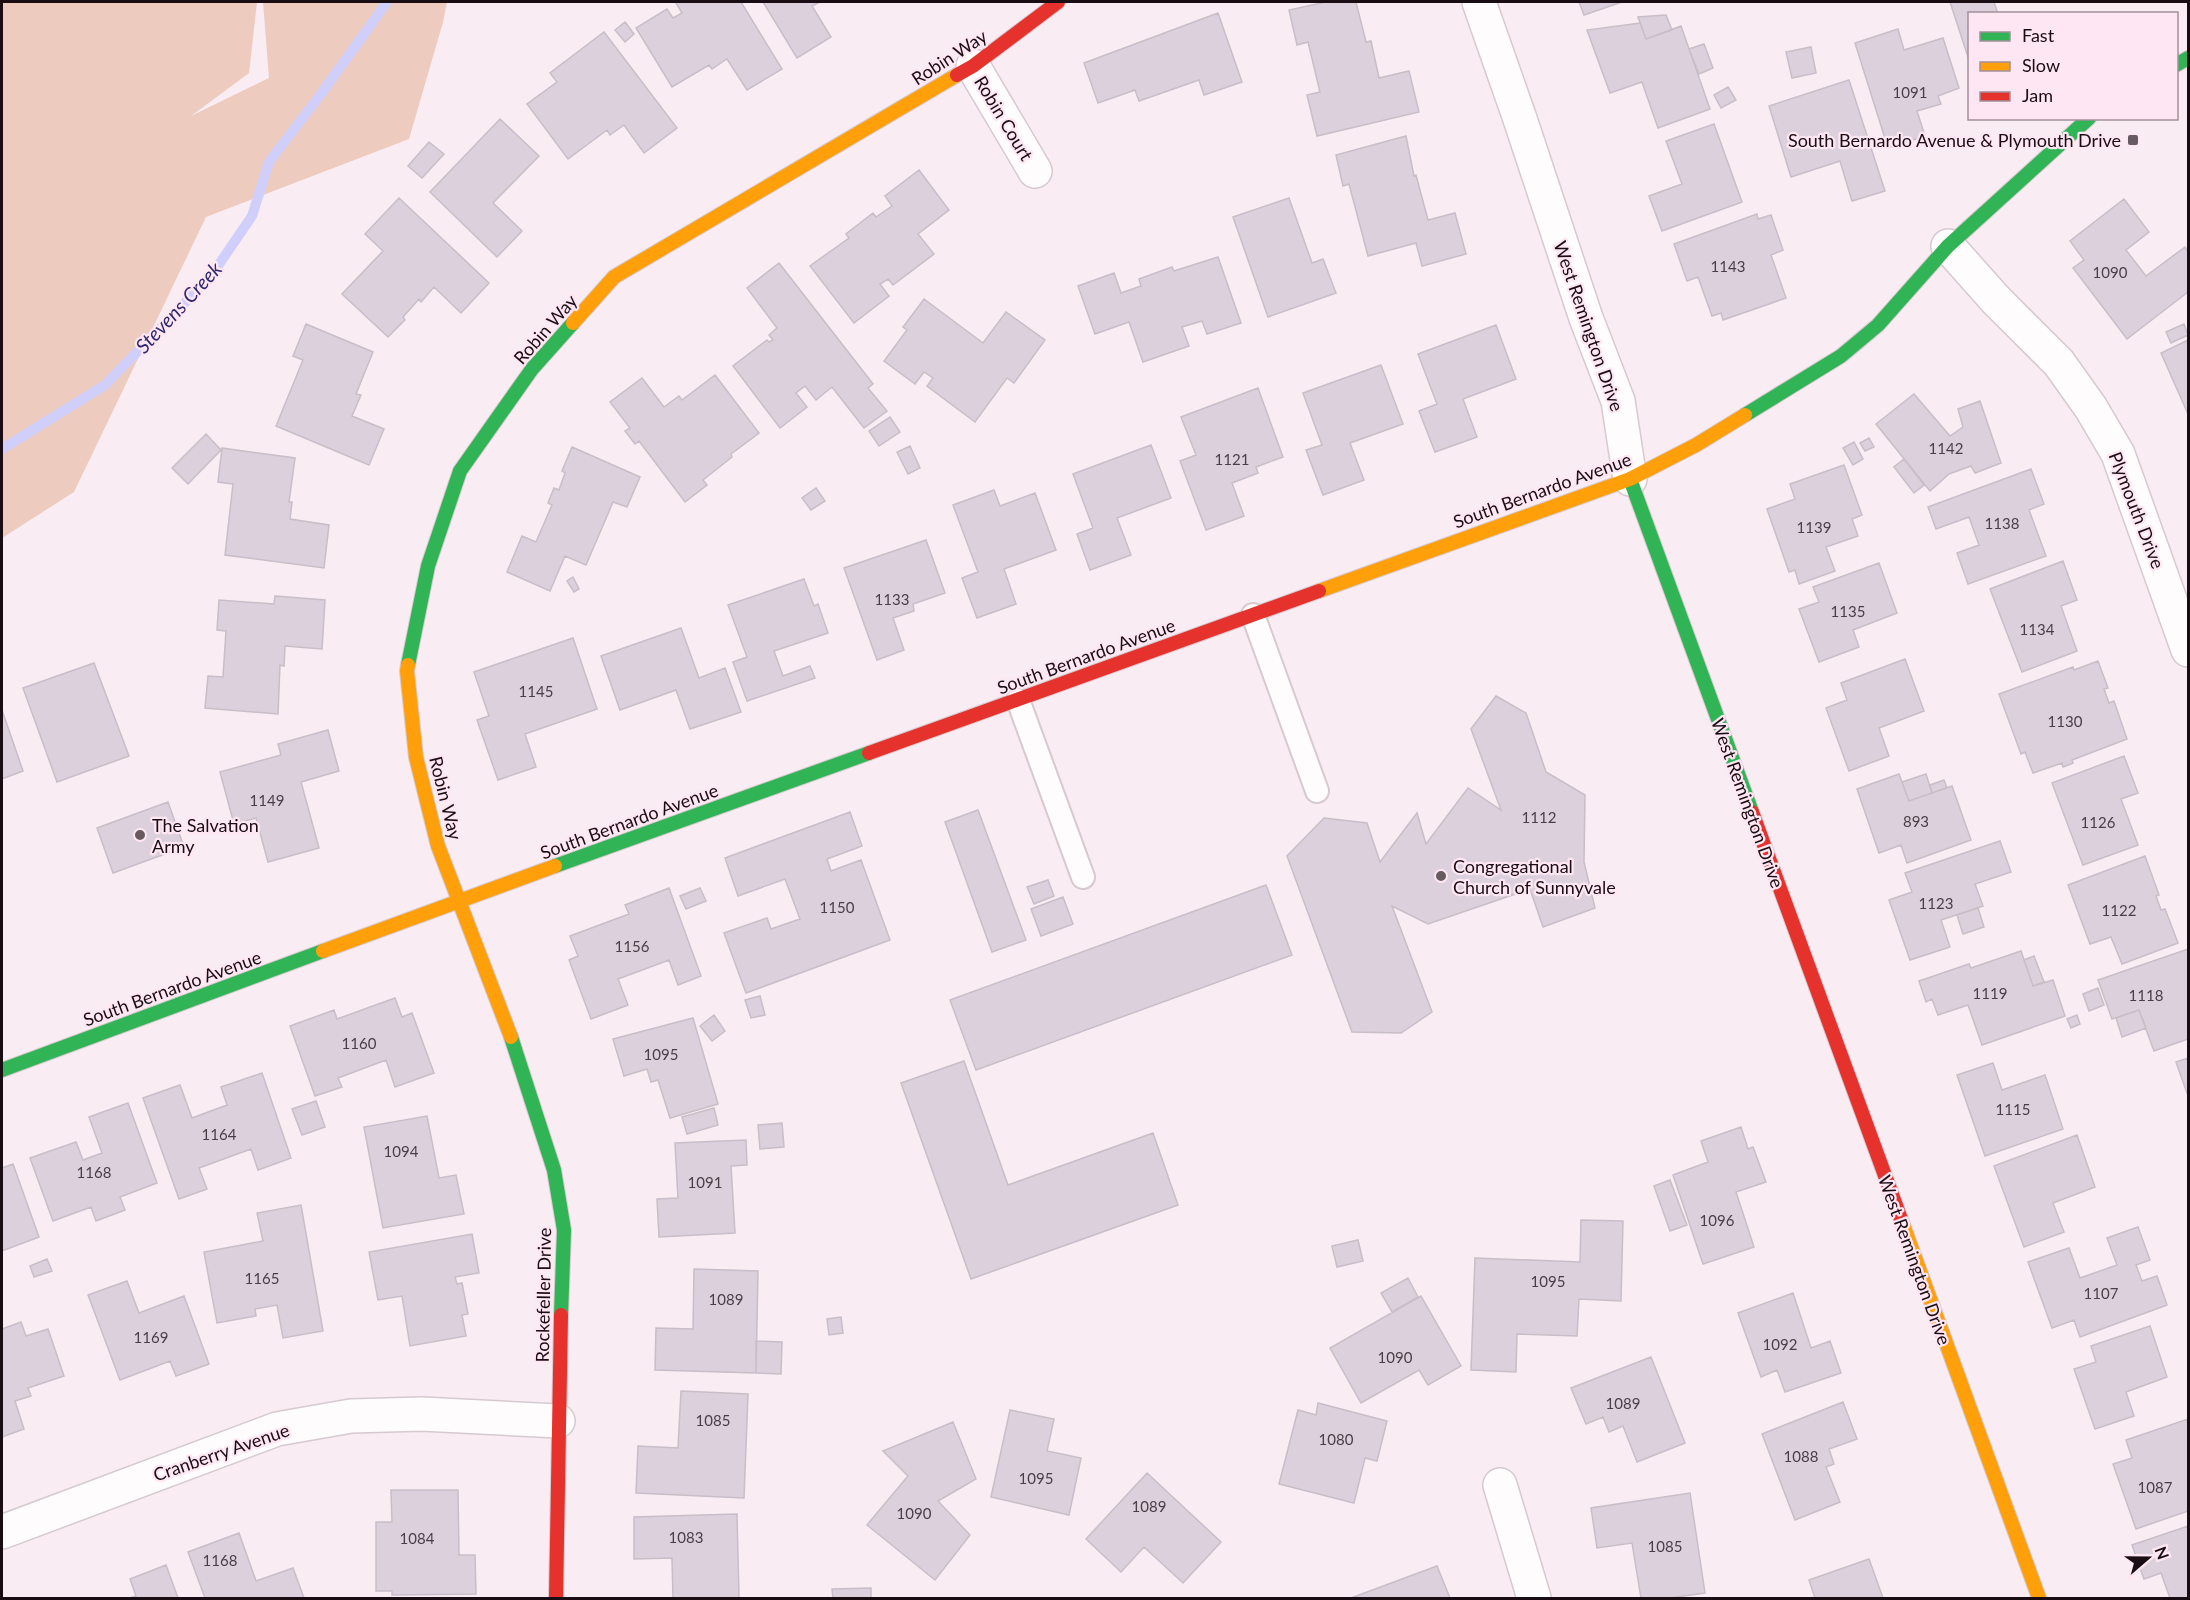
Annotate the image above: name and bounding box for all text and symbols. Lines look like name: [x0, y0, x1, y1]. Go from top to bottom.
legend: [1968, 12, 2178, 120]
street label: Robin Way: [907, 24, 991, 89]
text: Fast: [2022, 24, 2055, 46]
text: Slow: [2022, 54, 2060, 76]
street label: Robin Court: [970, 72, 1038, 165]
house number: 1091: [1893, 83, 1927, 101]
text: Jam: [2022, 84, 2053, 106]
place label: South Bernardo Avenue & Plymouth Drive: [1788, 129, 2121, 151]
marker: South Bernardo Avenue & Plymouth Drive: [2126, 133, 2140, 147]
street label: West Remington Drive: [1549, 238, 1629, 414]
water label: Stevens Creek: [130, 256, 227, 357]
house number: 1143: [1711, 257, 1745, 275]
house number: 1090: [2093, 263, 2128, 281]
street label: Robin Way: [509, 289, 582, 368]
house number: 1142: [1929, 439, 1963, 457]
street label: South Bernardo Avenue: [1450, 448, 1634, 532]
street label: Plymouth Drive: [2105, 448, 2169, 572]
house number: 1121: [1215, 450, 1249, 468]
house number: 1138: [1985, 514, 2019, 532]
house number: 1139: [1797, 518, 1831, 536]
house number: 1133: [875, 590, 909, 608]
house number: 1135: [1831, 602, 1865, 620]
street label: South Bernardo Avenue: [994, 614, 1178, 698]
house number: 1134: [2020, 620, 2055, 638]
house number: 1145: [519, 682, 553, 700]
house number: 1130: [2048, 712, 2083, 730]
street label: West Remington Drive: [1707, 715, 1789, 891]
street label: Robin Way: [425, 754, 467, 843]
street label: South Bernardo Avenue: [537, 779, 721, 863]
house number: 1149: [250, 791, 284, 809]
house number: 1112: [1522, 808, 1556, 826]
house number: 893: [1903, 812, 1929, 830]
house number: 1126: [2081, 813, 2116, 831]
place label: The Salvation Army: [152, 814, 259, 857]
marker: The Salvation Army: [133, 828, 147, 842]
place label: Congregational Church of Sunnyvale: [1453, 855, 1616, 898]
marker: Congregational Church of Sunnyvale: [1434, 869, 1448, 883]
house number: 1123: [1919, 894, 1953, 912]
house number: 1150: [820, 898, 855, 916]
house number: 1122: [2102, 901, 2136, 919]
house number: 1156: [615, 937, 650, 955]
street label: South Bernardo Avenue: [80, 946, 264, 1030]
house number: 1119: [1973, 984, 2007, 1002]
house number: 1118: [2129, 986, 2163, 1004]
house number: 1160: [342, 1034, 377, 1052]
house number: 1095: [644, 1045, 678, 1063]
house number: 1115: [1996, 1100, 2030, 1118]
house number: 1164: [202, 1125, 237, 1143]
house number: 1094: [384, 1142, 419, 1160]
house number: 1168: [77, 1163, 111, 1181]
street label: West Remington Drive: [1874, 1172, 1956, 1348]
house number: 1091: [688, 1173, 722, 1191]
house number: 1096: [1700, 1211, 1735, 1229]
street label: Rockefeller Drive: [531, 1227, 555, 1363]
house number: 1165: [245, 1269, 279, 1287]
house number: 1095: [1531, 1272, 1565, 1290]
house number: 1107: [2084, 1284, 2119, 1302]
house number: 1089: [709, 1290, 743, 1308]
house number: 1169: [134, 1328, 168, 1346]
house number: 1092: [1763, 1335, 1797, 1353]
house number: 1090: [1378, 1348, 1413, 1366]
house number: 1089: [1606, 1394, 1640, 1412]
house number: 1085: [696, 1411, 730, 1429]
street label: Cranberry Avenue: [150, 1418, 292, 1486]
house number: 1080: [1319, 1430, 1354, 1448]
house number: 1088: [1784, 1447, 1818, 1465]
house number: 1095: [1019, 1469, 1053, 1487]
house number: 1087: [2138, 1478, 2173, 1496]
house number: 1089: [1132, 1497, 1166, 1515]
house number: 1090: [897, 1504, 932, 1522]
house number: 1083: [669, 1528, 703, 1546]
north arrow: [2118, 1528, 2178, 1588]
house number: 1084: [400, 1529, 435, 1547]
house number: 1085: [1648, 1537, 1682, 1555]
text: N: [2152, 1544, 2174, 1562]
house number: 1168: [203, 1551, 237, 1569]

